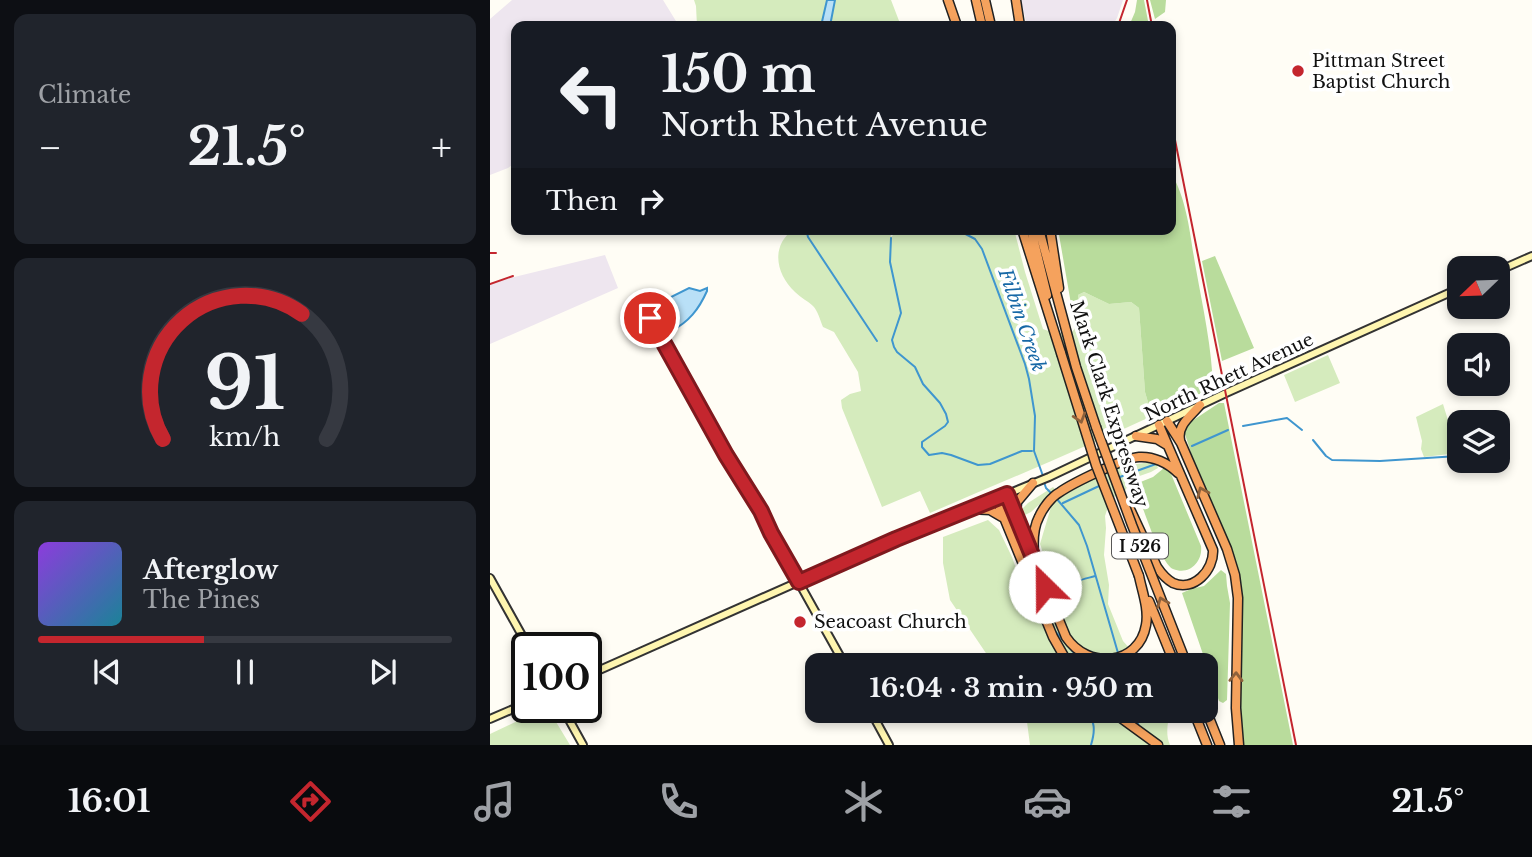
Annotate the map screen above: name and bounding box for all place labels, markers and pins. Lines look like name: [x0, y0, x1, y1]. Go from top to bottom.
place label: Pittman Street Baptist Church: [1312, 50, 1450, 93]
marker: Pittman Street Baptist Church: [1290, 63, 1306, 79]
pin: [620, 288, 680, 348]
place label: Seacoast Church: [814, 611, 967, 633]
marker: Seacoast Church: [792, 614, 808, 630]

